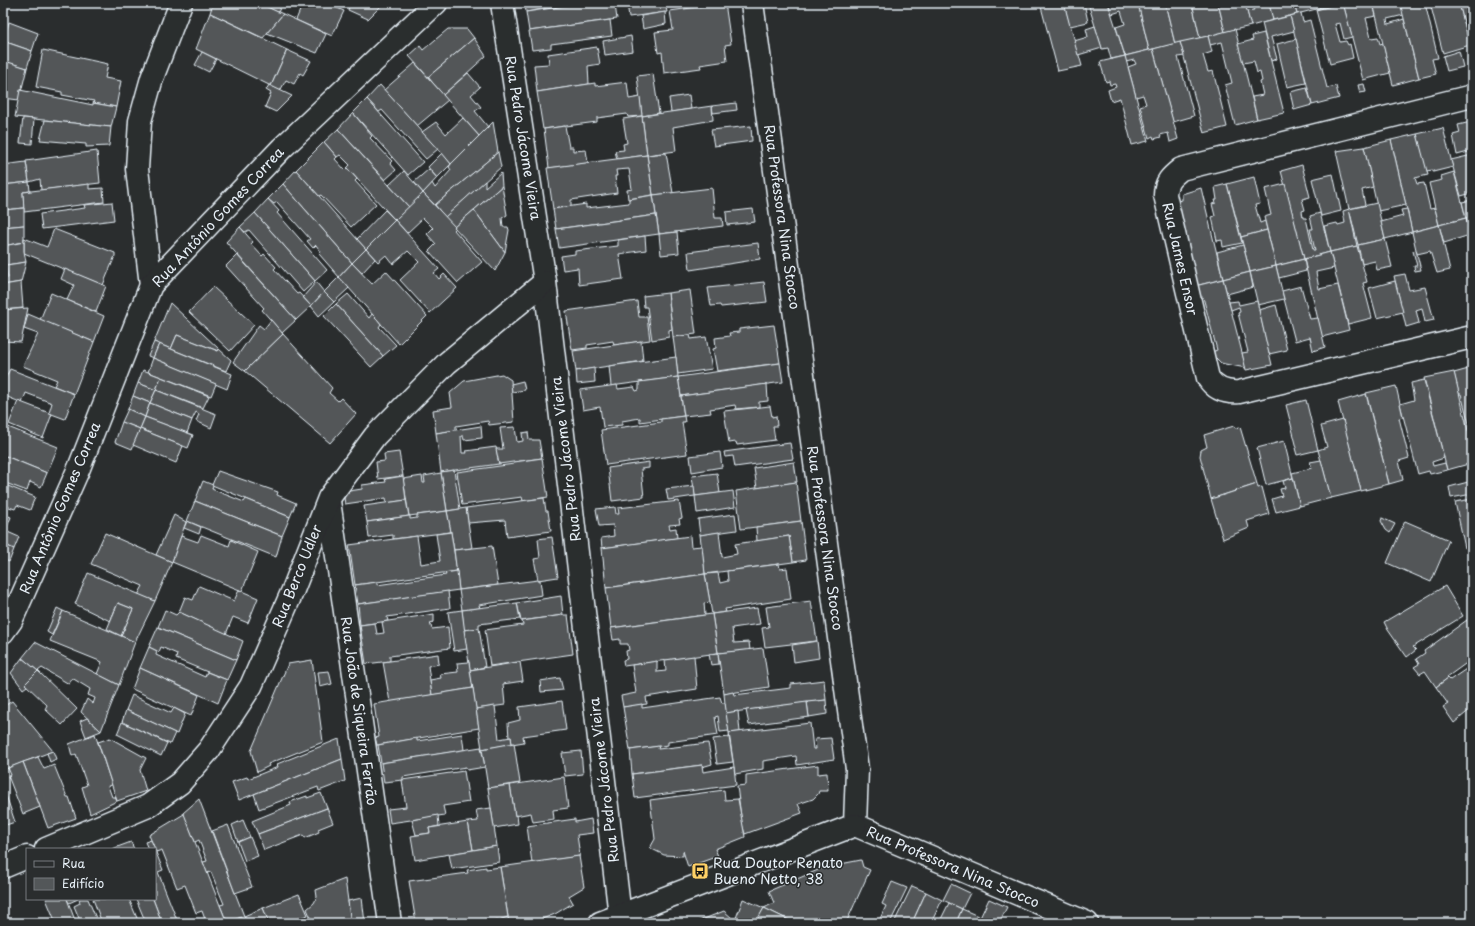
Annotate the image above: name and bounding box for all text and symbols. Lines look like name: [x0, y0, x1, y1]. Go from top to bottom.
street label: Rua Pedro Jácome Vieira: [500, 54, 547, 222]
street label: Rua Professora Nina Stocco: [759, 123, 806, 311]
street label: Rua Antônio Gomes Correa: [147, 142, 289, 291]
street label: Rua James Ensor: [1157, 200, 1204, 318]
street label: Rua Pedro Jácome Vieira: [545, 375, 586, 543]
street label: Rua Antônio Gomes Correa: [14, 418, 105, 597]
street label: Rua Professora Nina Stocco: [802, 444, 849, 632]
street label: Rua Berco Udler: [266, 521, 327, 631]
street label: Rua João de Siqueira Ferrão: [336, 615, 383, 807]
street label: Rua Pedro Jácome Vieira: [583, 696, 624, 864]
street label: Rua Professora Nina Stocco: [863, 820, 1043, 913]
legend: [26, 848, 156, 900]
place label: Rua Doutor Renato Bueno Netto, 38: [713, 852, 843, 889]
text: Rua: [62, 854, 86, 872]
bus stop icon: Rua Doutor Renato Bueno Netto, 38: [690, 861, 710, 881]
text: Edifício: [62, 874, 104, 892]

